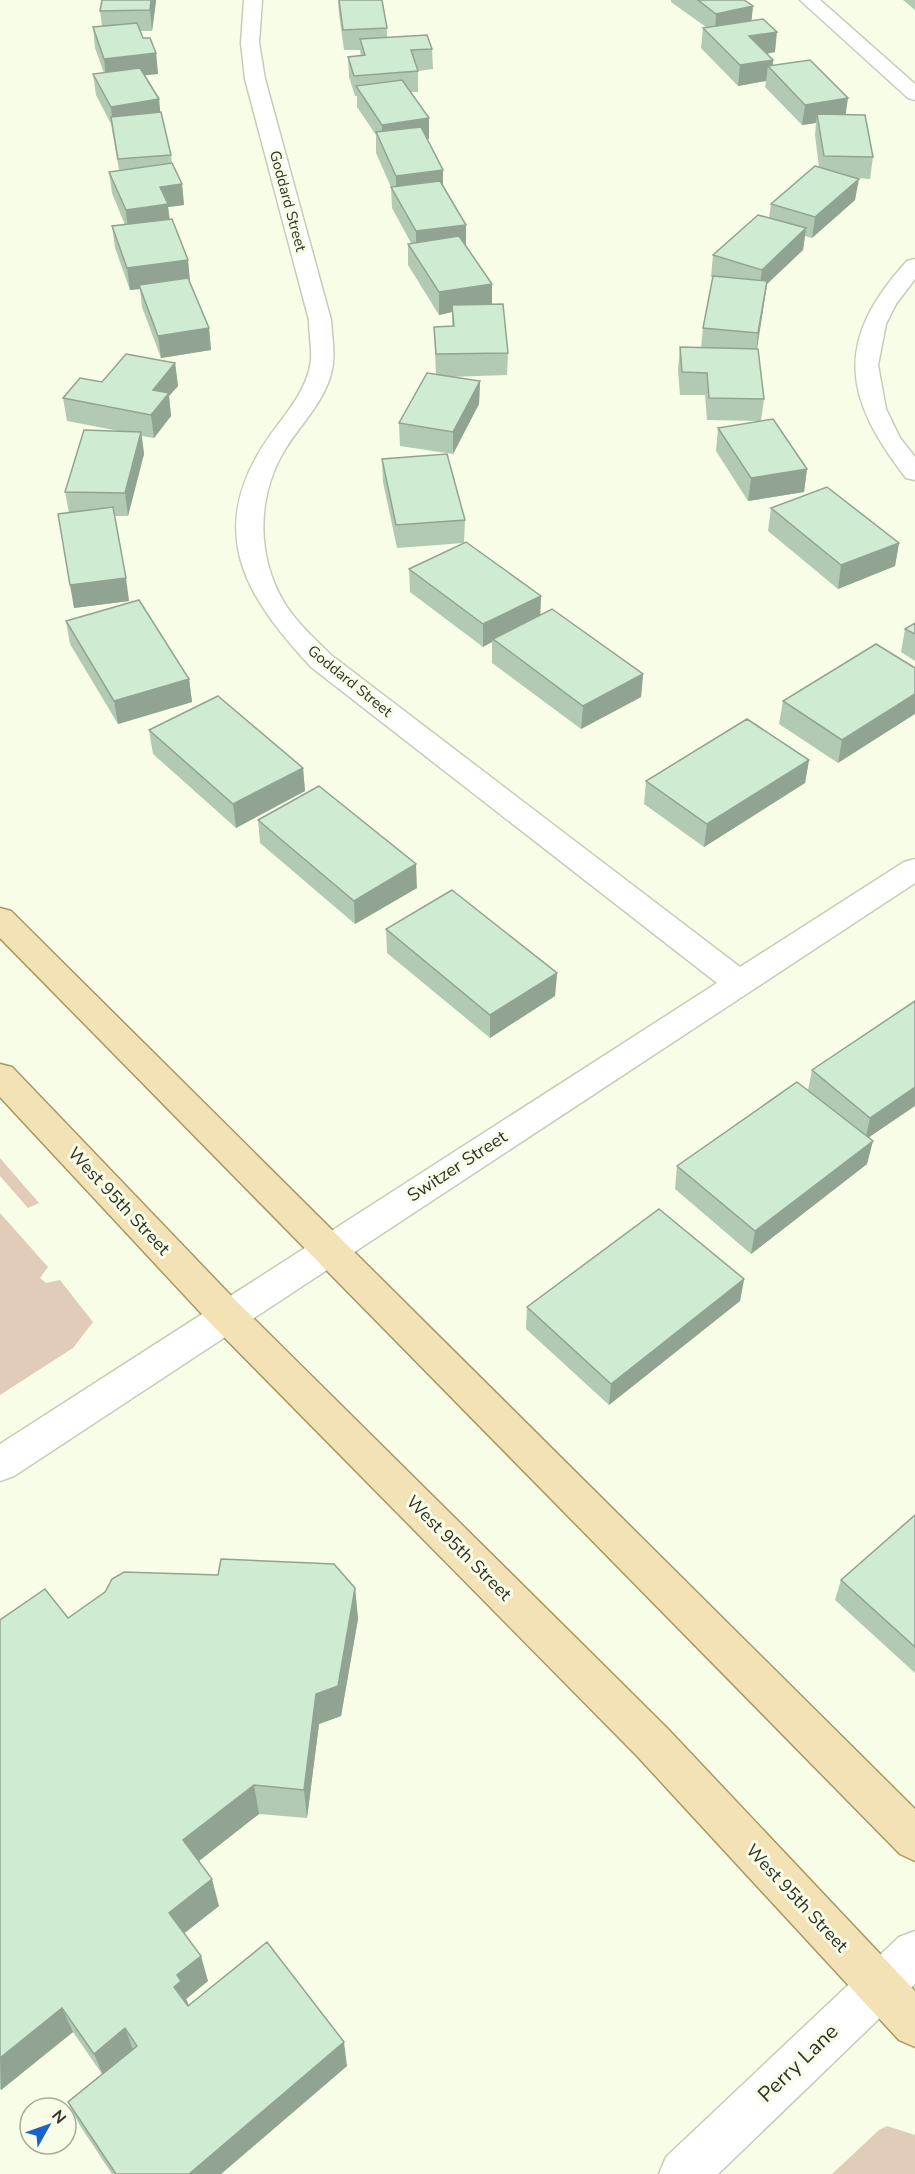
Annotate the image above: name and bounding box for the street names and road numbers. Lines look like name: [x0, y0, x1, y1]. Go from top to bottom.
street label: Goddard Street: [265, 148, 311, 254]
street label: Goddard Street: [303, 641, 397, 722]
street label: Switzer Street: [402, 1124, 512, 1207]
street label: West 95th Street: [63, 1142, 176, 1261]
street label: West 95th Street: [401, 1490, 517, 1606]
street label: West 95th Street: [741, 1839, 854, 1958]
street label: Perry Lane: [752, 2018, 844, 2108]

